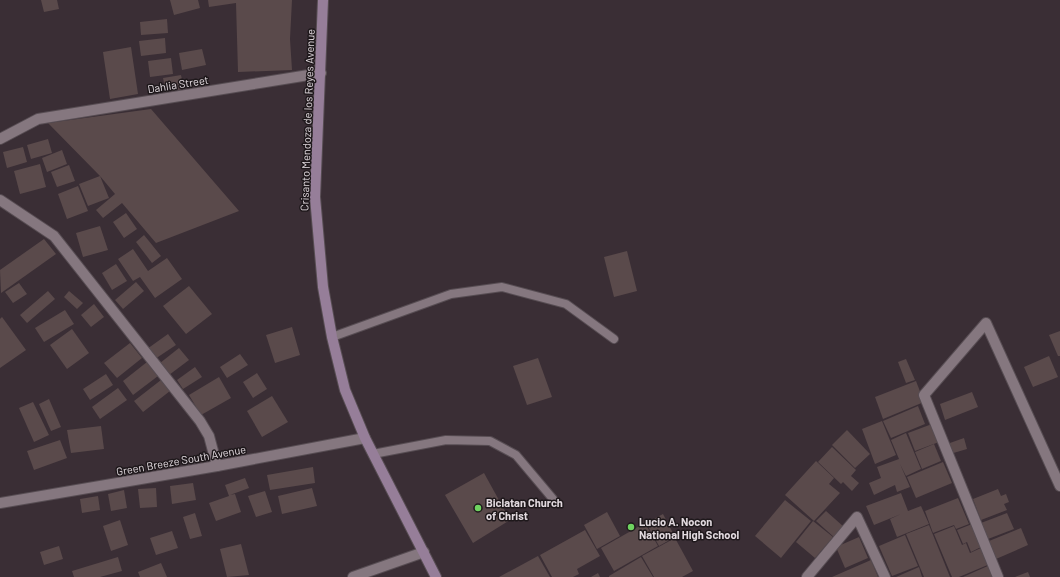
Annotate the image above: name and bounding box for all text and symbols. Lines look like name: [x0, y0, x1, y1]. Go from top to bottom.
street label: Crisanto Mendoza de los Reyes Avenue: [297, 29, 317, 211]
street label: Dahlia Street: [147, 73, 209, 95]
street label: Green Breeze South Avenue: [115, 442, 247, 478]
place label: Biclatan Church of Christ: [486, 496, 563, 522]
marker: Biclatan Church of Christ: [473, 503, 483, 513]
place label: Lucio A. Nocon National High School: [639, 515, 740, 541]
marker: Lucio A. Nocon National High School: [626, 522, 636, 532]

